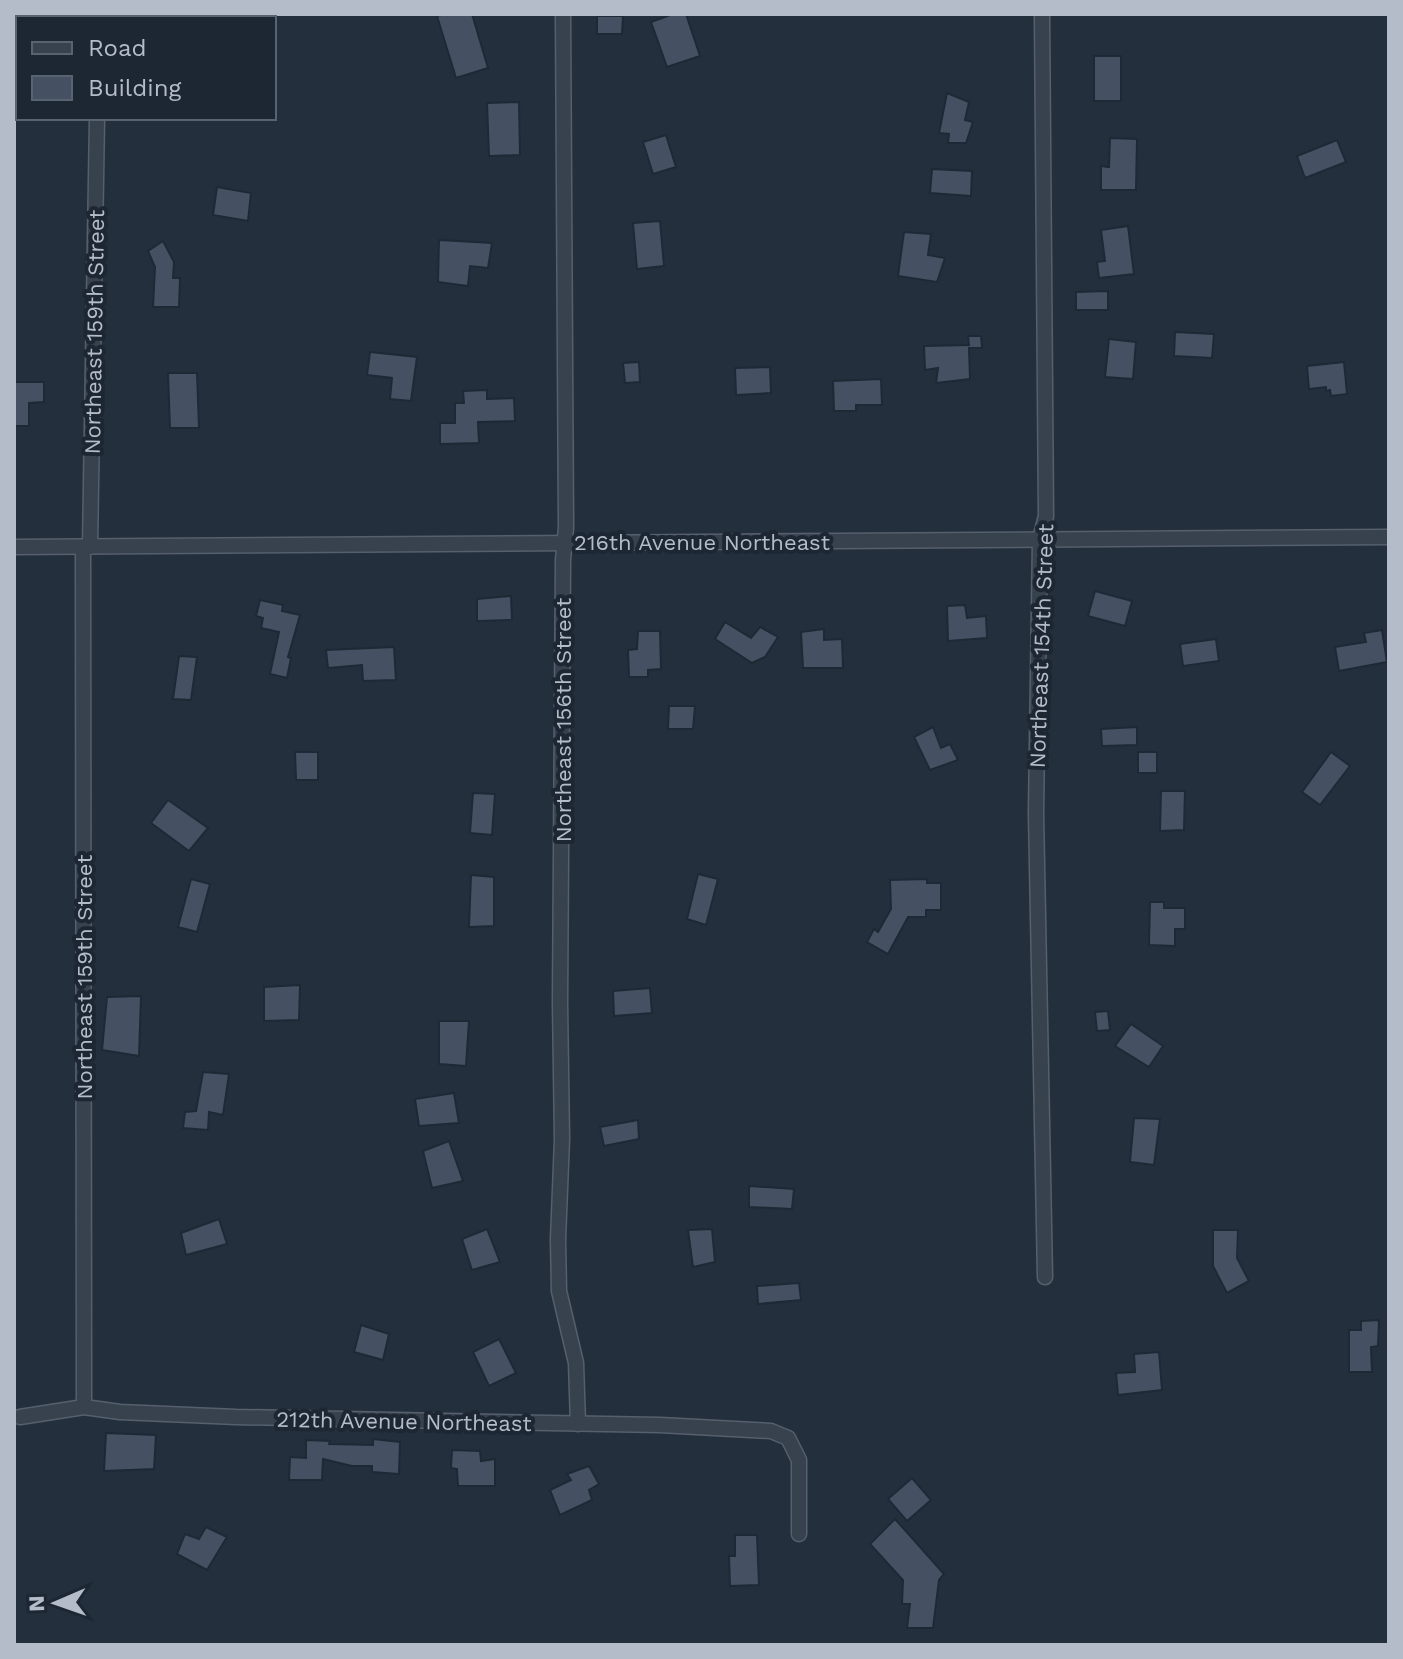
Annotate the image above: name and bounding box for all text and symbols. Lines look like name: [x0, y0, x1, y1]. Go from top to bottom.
legend: [16, 16, 276, 120]
text: Road: [88, 34, 147, 62]
text: Building: [88, 74, 181, 102]
street label: Northeast 159th Street: [80, 209, 109, 455]
street label: Northeast 154th Street: [1025, 523, 1058, 769]
street label: 216th Avenue Northeast: [574, 530, 830, 555]
street label: Northeast 156th Street: [551, 598, 576, 842]
street label: Northeast 159th Street: [72, 855, 97, 1099]
street label: 212th Avenue Northeast: [276, 1407, 532, 1436]
north arrow: [16, 1563, 96, 1643]
text: N: [24, 1595, 49, 1612]

